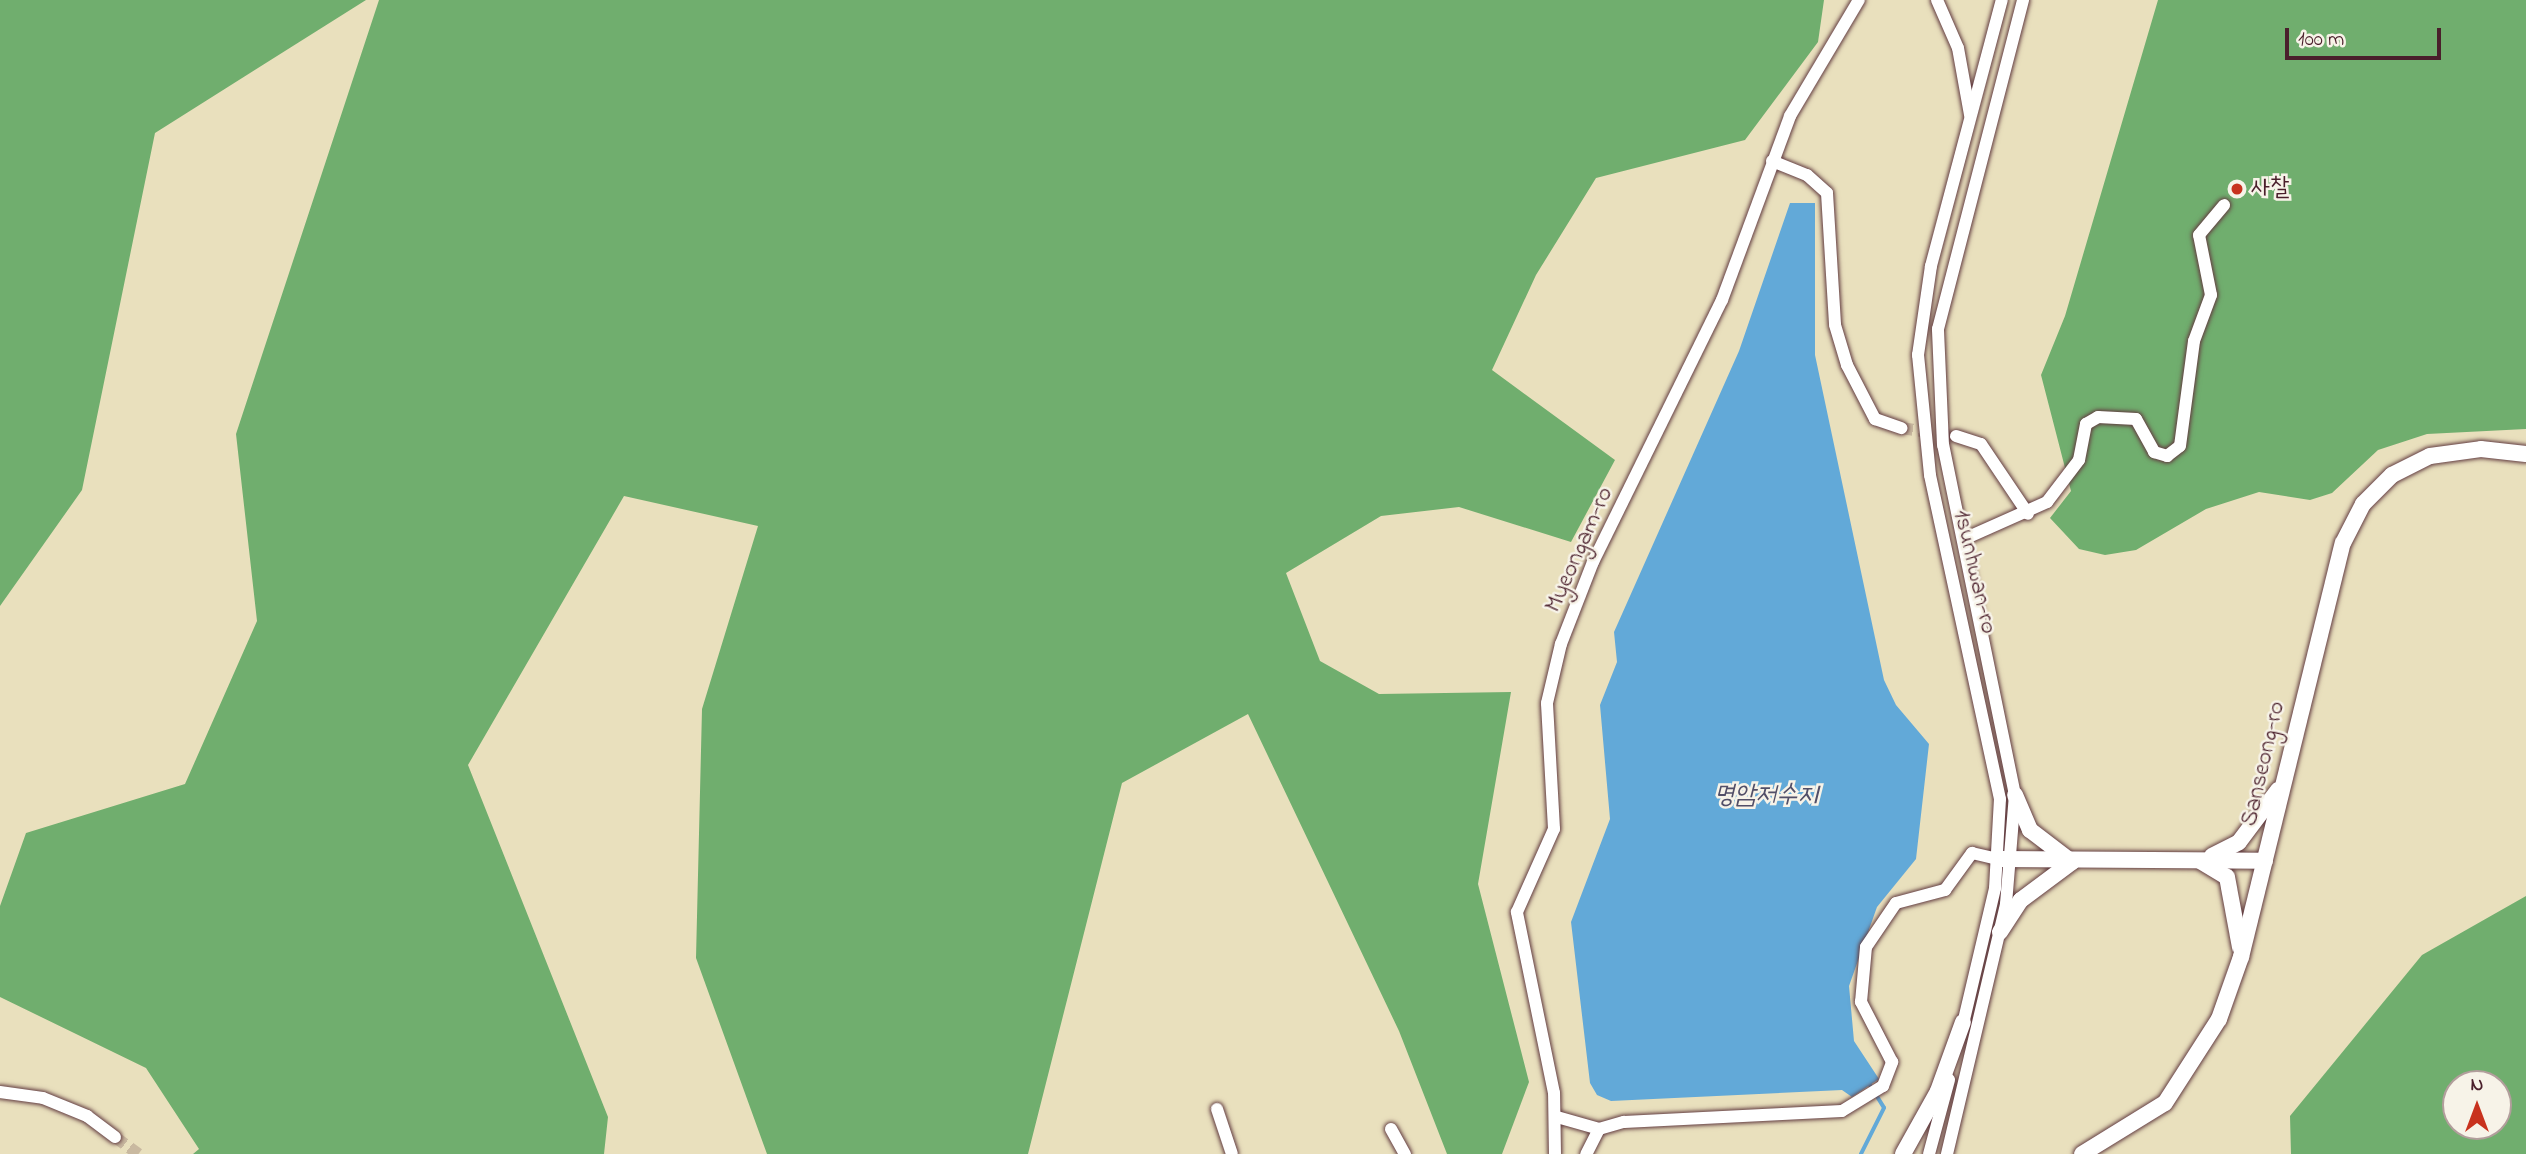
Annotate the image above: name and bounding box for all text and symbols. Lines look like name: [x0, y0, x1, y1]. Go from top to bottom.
scale bar: [2288, 14, 2444, 58]
text: 100 m: [2298, 25, 2344, 55]
place label: 사찰: [2251, 175, 2290, 203]
marker: 사찰: [2229, 181, 2245, 197]
street label: Myeongam-ro: [1540, 483, 1620, 617]
street label: 1sunhwan-ro: [1946, 507, 2002, 637]
street label: Sanseong-ro: [2236, 699, 2292, 829]
water label: 명암저수지: [1714, 781, 1818, 813]
north arrow: [2442, 1070, 2512, 1140]
text: N: [2471, 1072, 2483, 1099]

